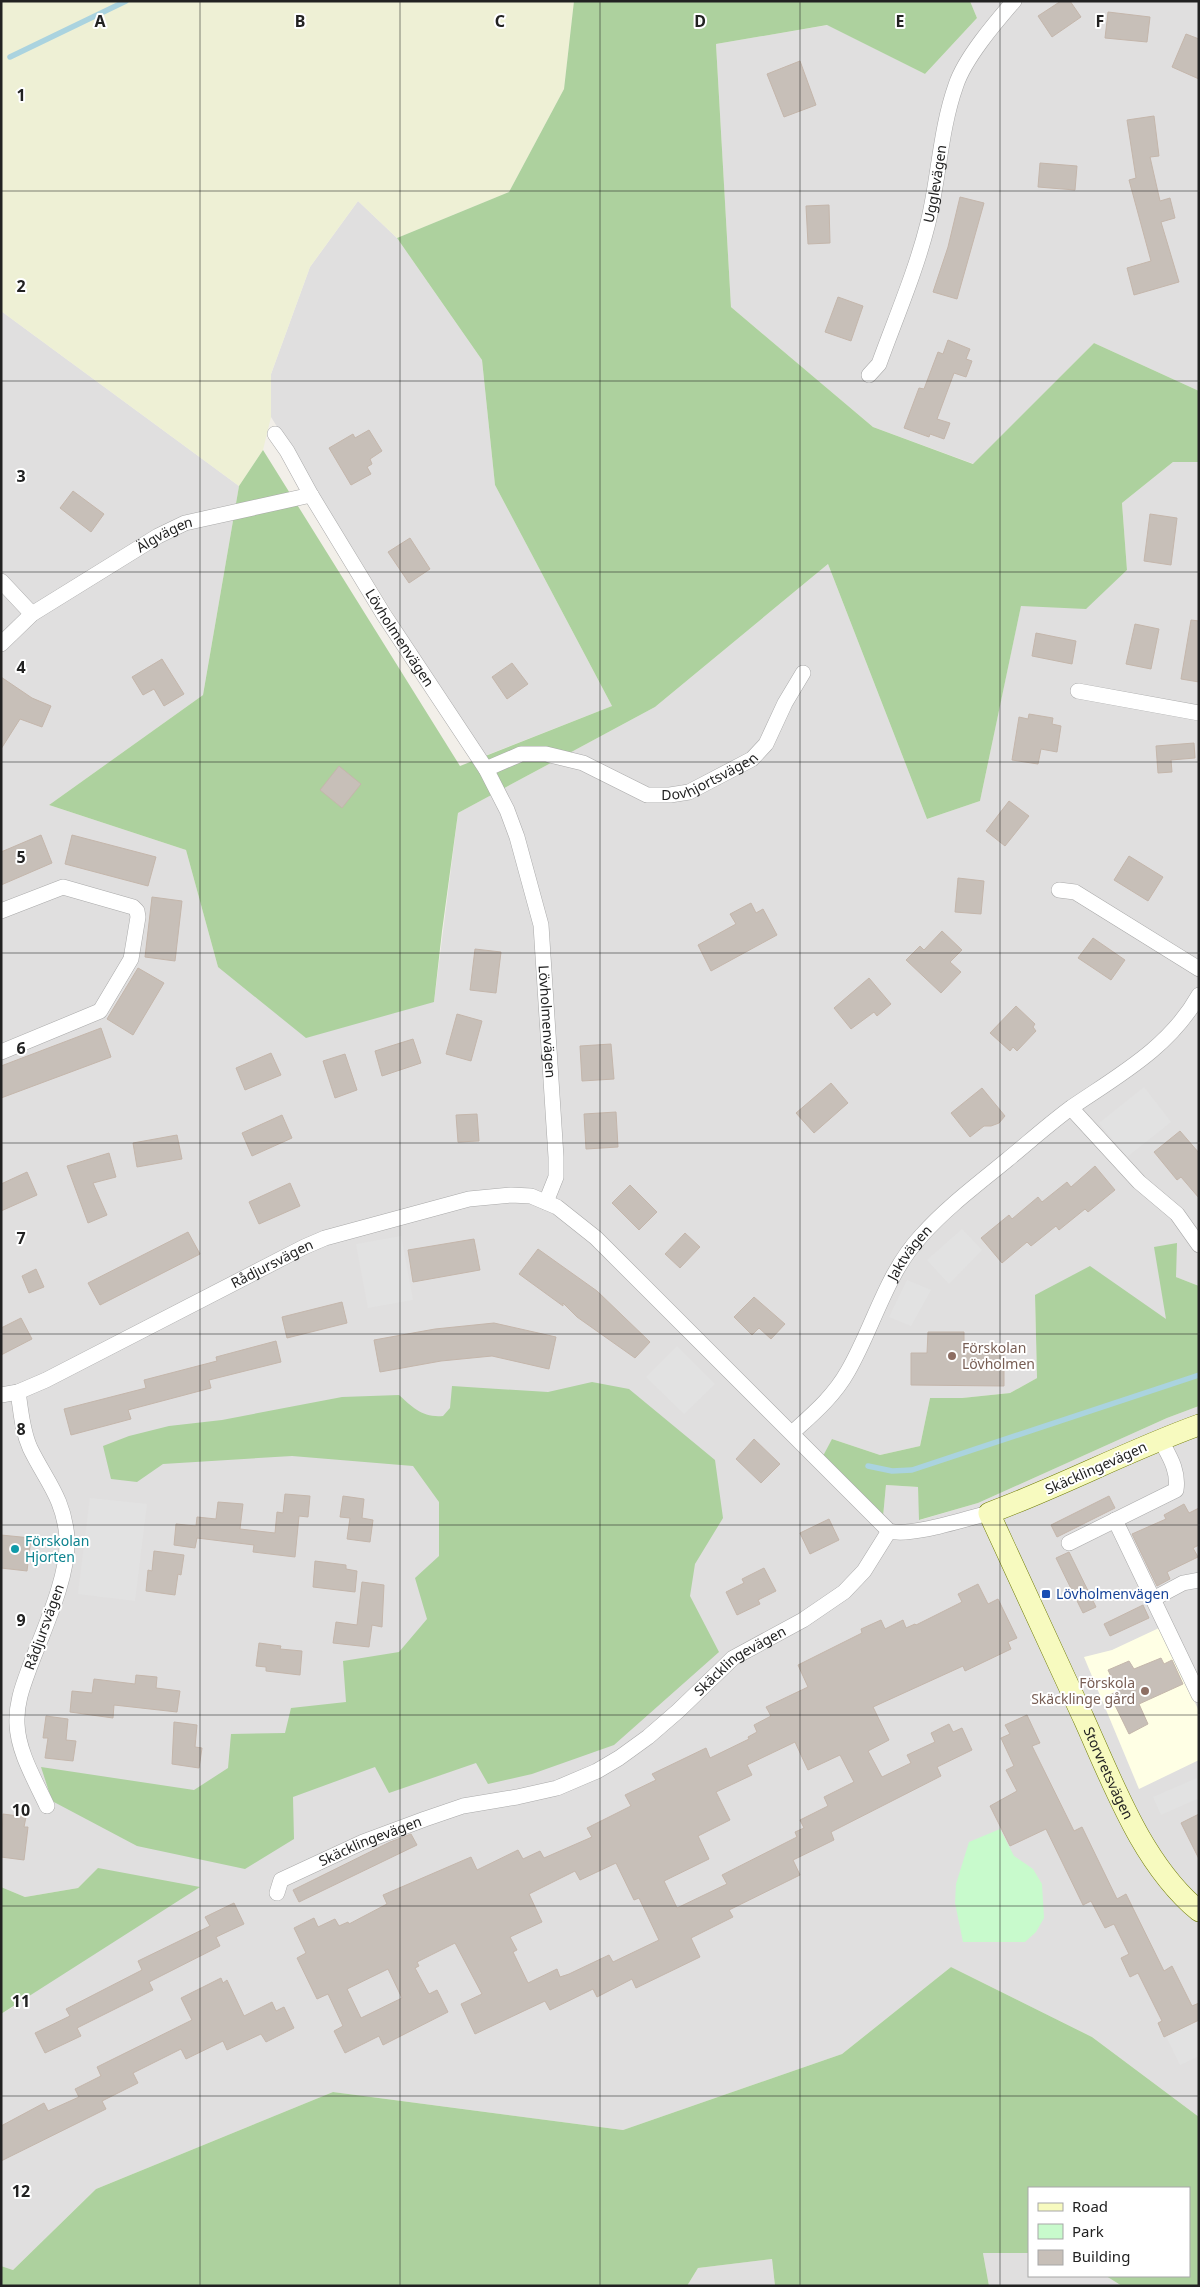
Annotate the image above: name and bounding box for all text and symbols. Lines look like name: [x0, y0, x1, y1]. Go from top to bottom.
text: A: [94, 10, 106, 32]
text: B: [295, 10, 305, 32]
text: C: [495, 10, 505, 32]
text: D: [694, 10, 706, 32]
text: E: [896, 10, 905, 32]
text: F: [1096, 10, 1104, 32]
text: 1: [16, 84, 26, 106]
street label: Ugglevägen: [918, 143, 950, 225]
text: 2: [16, 275, 26, 297]
text: 3: [16, 465, 26, 487]
street label: Älgvägen: [132, 512, 194, 556]
street label: Lövholmenvägen: [361, 585, 439, 690]
text: 4: [16, 656, 26, 678]
street label: Dovhjortsvägen: [661, 749, 762, 804]
text: 5: [16, 846, 26, 868]
street label: Lövholmenvägen: [535, 964, 561, 1079]
text: 6: [16, 1037, 26, 1059]
street label: Jaktvägen: [882, 1221, 935, 1285]
text: 7: [16, 1227, 26, 1249]
street label: Rådjursvägen: [227, 1234, 316, 1292]
place label: Förskolan Lövholmen: [962, 1338, 1035, 1373]
marker: Förskolan Lövholmen: [946, 1350, 958, 1362]
text: 8: [16, 1418, 26, 1440]
street label: Skäcklingevägen: [1042, 1437, 1150, 1498]
place label: Förskolan Hjorten: [25, 1531, 89, 1566]
marker: Förskolan Hjorten: [9, 1543, 21, 1555]
street label: Rådjursvägen: [19, 1581, 68, 1672]
place label: Lövholmenvägen: [1056, 1584, 1169, 1603]
marker: Lövholmenvägen: [1040, 1588, 1052, 1600]
text: 9: [16, 1609, 26, 1631]
street label: Skäcklingevägen: [690, 1621, 789, 1700]
place label: Förskola Skäcklinge gård: [1031, 1673, 1135, 1708]
marker: Förskola Skäcklinge gård: [1139, 1685, 1151, 1697]
street label: Storvretsvägen: [1080, 1724, 1138, 1822]
text: 10: [12, 1799, 30, 1821]
street label: Skäcklingevägen: [315, 1811, 424, 1870]
text: 11: [12, 1990, 30, 2012]
text: 12: [12, 2180, 30, 2202]
legend: [1028, 2187, 1190, 2277]
text: Road: [1072, 2196, 1108, 2216]
text: Park: [1072, 2221, 1104, 2241]
text: Building: [1072, 2246, 1130, 2266]

